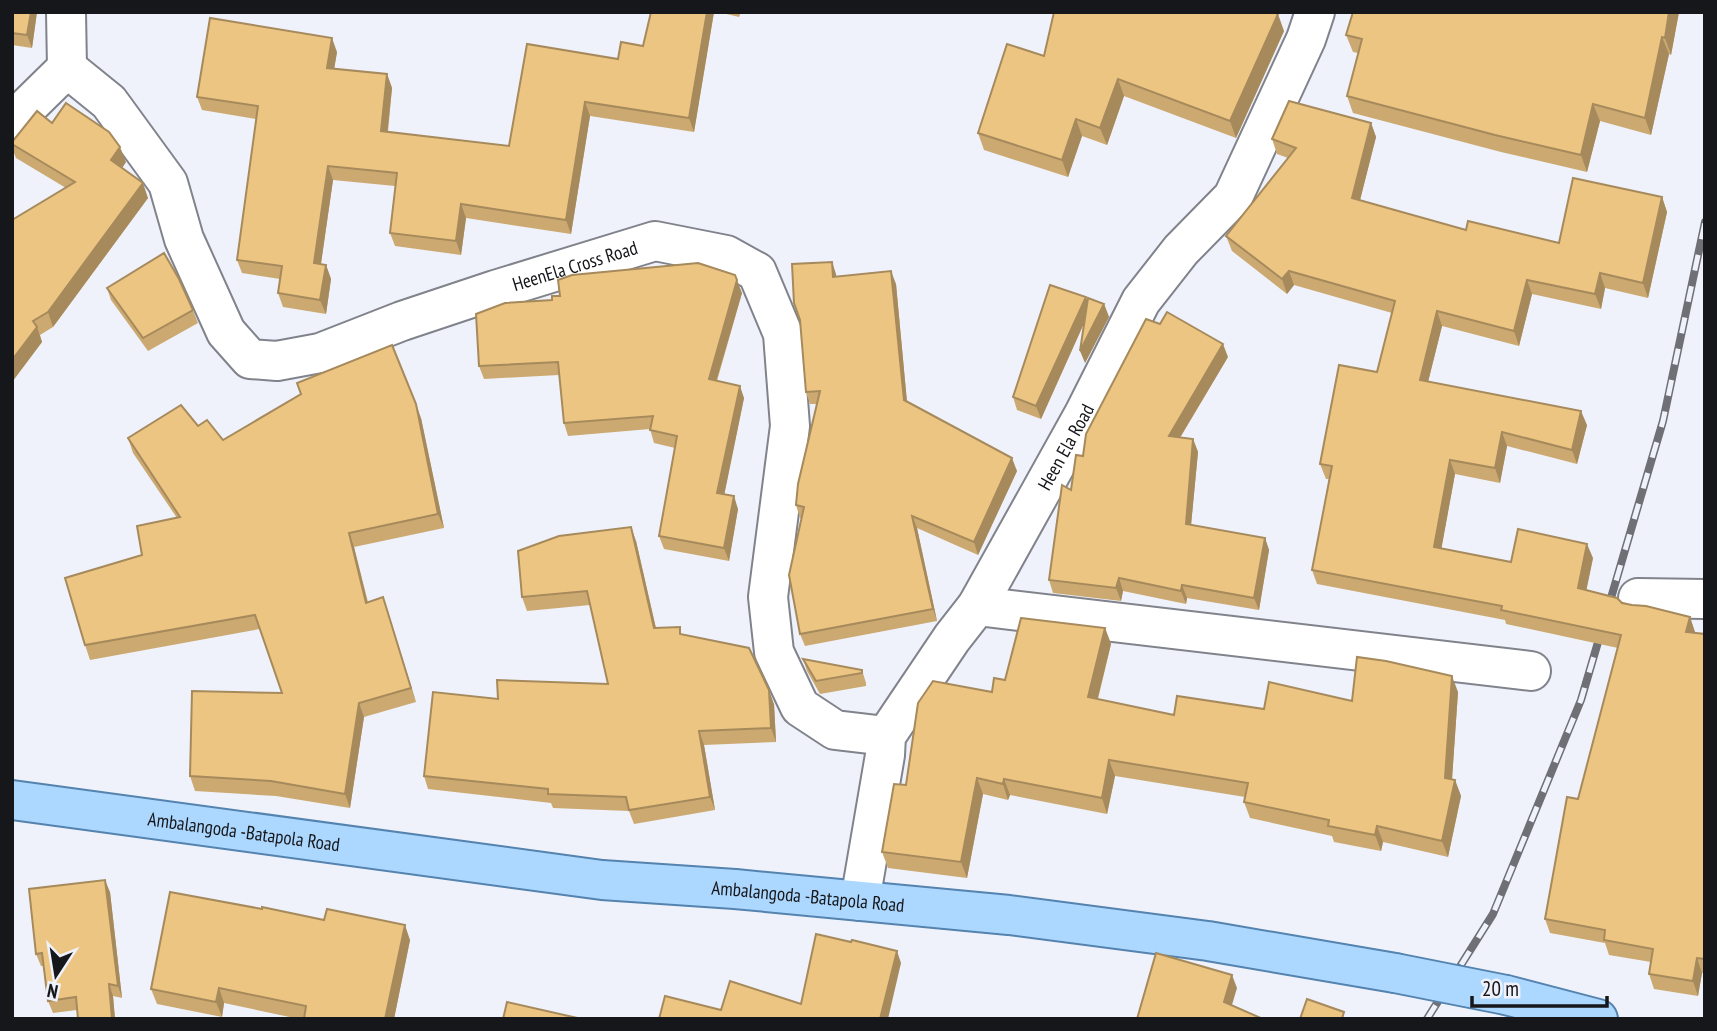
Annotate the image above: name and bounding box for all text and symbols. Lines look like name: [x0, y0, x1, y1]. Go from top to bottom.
street label: HeenEla Cross Road: [509, 235, 640, 296]
street label: Heen Ela Road: [1032, 400, 1099, 494]
street label: Ambalangoda -Batapola Road: [146, 807, 341, 856]
street label: Ambalangoda -Batapola Road: [711, 875, 906, 917]
north arrow: [21, 940, 91, 1010]
scale bar: [1472, 964, 1607, 1008]
text: 20 m: [1482, 975, 1519, 1002]
text: N: [45, 979, 60, 1004]

